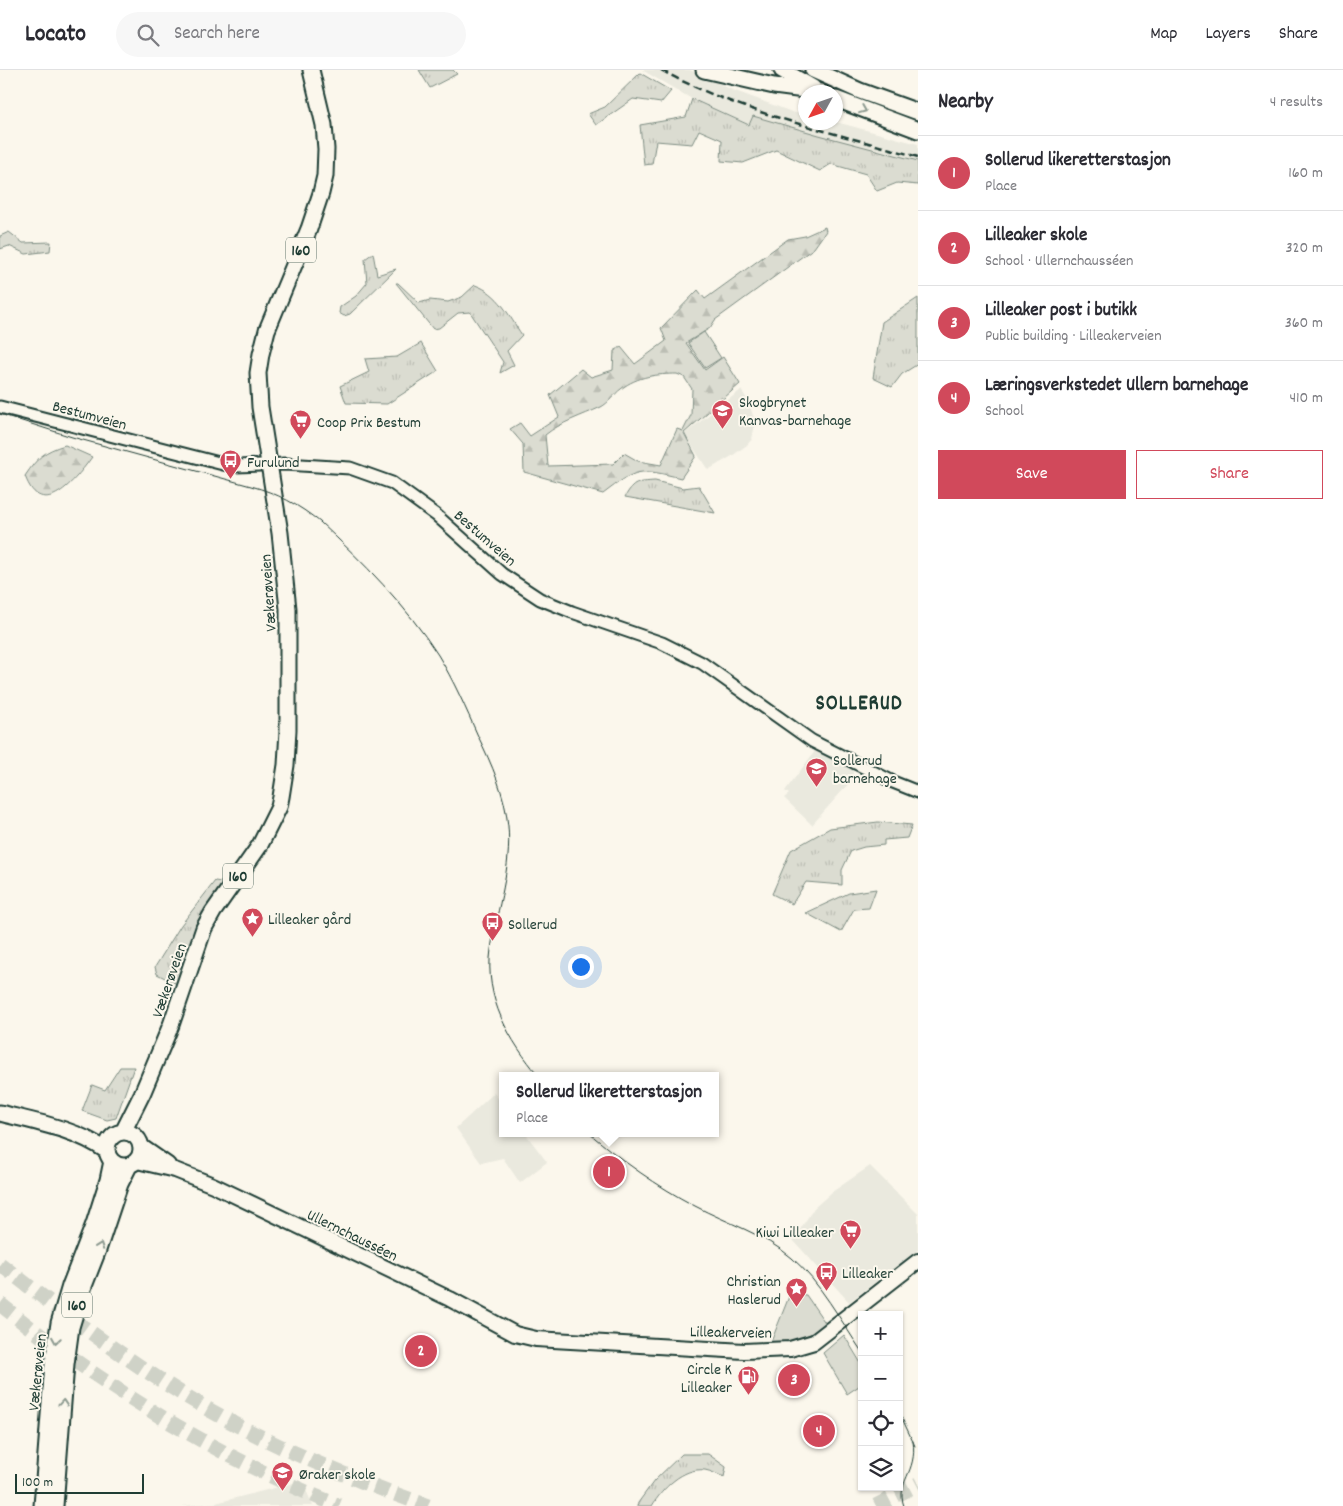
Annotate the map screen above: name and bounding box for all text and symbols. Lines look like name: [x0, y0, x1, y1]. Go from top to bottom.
search box: [116, 12, 466, 57]
text: Locato: [25, 18, 86, 52]
icon: search: [134, 21, 162, 49]
text: Search here: [174, 21, 260, 48]
text: Map: [1150, 22, 1177, 47]
text: Layers: [1205, 22, 1251, 47]
text: Share: [1279, 22, 1318, 47]
north arrow: [798, 85, 843, 130]
text: Nearby: [938, 88, 993, 118]
text: 4 results: [1270, 91, 1323, 114]
one-way arrow: [858, 104, 867, 115]
text: Sollerud likeretterstasjon: [985, 148, 1171, 175]
text: 1: [952, 162, 956, 185]
text: 160 m: [1288, 162, 1323, 185]
text: Place: [985, 175, 1017, 198]
text: Lilleaker skole: [985, 223, 1087, 250]
text: 2: [951, 237, 958, 260]
text: 320 m: [1286, 237, 1323, 260]
road number: 160: [286, 238, 316, 262]
text: School · Ullernchausséen: [985, 250, 1134, 273]
text: Lilleaker post i butikk: [985, 298, 1137, 325]
text: 3: [950, 312, 958, 335]
text: 360 m: [1285, 312, 1323, 335]
text: Public building · Lilleakerveien: [985, 325, 1162, 348]
text: Læringsverkstedet Ullern barnehage: [985, 373, 1248, 400]
text: 4: [951, 387, 957, 410]
text: 410 m: [1289, 387, 1323, 410]
place label: Skogbrynet Kanvas-barnehage: [739, 392, 851, 433]
street label: Bestumveien: [50, 395, 129, 437]
school or university icon: Skogbrynet Kanvas-barnehage: [711, 398, 735, 429]
text: School: [985, 400, 1024, 423]
supermarket icon: Coop Prix Bestum: [289, 409, 313, 440]
place label: Coop Prix Bestum: [317, 412, 421, 435]
bus stop icon: Furulund: [219, 449, 243, 480]
button: Save: [938, 450, 1126, 499]
button: Share: [1136, 450, 1323, 499]
place label: Furulund: [247, 452, 299, 475]
street label: Bestumveien: [448, 505, 521, 573]
street label: Vækerøveien: [255, 553, 284, 632]
district label: SOLLERUD: [815, 690, 903, 720]
place label: Sollerud barnehage: [833, 750, 897, 791]
school or university icon: Sollerud barnehage: [805, 756, 829, 787]
road number: 160: [223, 864, 253, 888]
place icon: Lilleaker gård: [240, 906, 264, 937]
place label: Lilleaker gård: [268, 909, 351, 932]
bus stop icon: Sollerud: [480, 911, 504, 942]
place label: Sollerud: [508, 914, 557, 937]
street label: Vækerøveien: [147, 940, 194, 1021]
your location: [568, 954, 594, 980]
popup: [499, 1072, 719, 1137]
text: Sollerud likeretterstasjon: [516, 1080, 702, 1107]
text: Place: [516, 1107, 548, 1130]
pin: 1: [593, 1153, 625, 1191]
street label: Ullernchausséen: [303, 1204, 401, 1268]
supermarket icon: Kiwi Lilleaker: [838, 1219, 862, 1250]
place label: Kiwi Lilleaker: [756, 1222, 834, 1245]
one-way arrow: [94, 1242, 104, 1251]
bus stop icon: Lilleaker: [814, 1260, 838, 1291]
place label: Lilleaker: [842, 1263, 893, 1286]
place label: Christian Haslerud: [726, 1271, 781, 1312]
place icon: Christian Haslerud: [785, 1277, 809, 1308]
road number: 160: [62, 1292, 92, 1318]
map controls: [858, 1311, 903, 1491]
button: +: [858, 1311, 903, 1356]
street label: Lilleakerveien: [690, 1321, 772, 1346]
pin: 2: [405, 1332, 437, 1370]
street label: Vækerøveien: [23, 1333, 54, 1412]
one-way arrow: [51, 1337, 62, 1345]
button: −: [858, 1356, 903, 1401]
place label: Circle K Lilleaker: [681, 1359, 732, 1400]
pin: 3: [778, 1361, 810, 1399]
fuel station icon: Circle K Lilleaker: [736, 1365, 760, 1396]
one-way arrow: [57, 1399, 68, 1407]
button: locate: [858, 1401, 903, 1446]
pin: 4: [803, 1412, 835, 1450]
button: layers: [858, 1446, 903, 1491]
school or university icon: Øraker skole: [271, 1461, 295, 1492]
place label: Øraker skole: [299, 1464, 376, 1487]
scale bar: [15, 1471, 144, 1494]
text: 100 m: [22, 1473, 53, 1493]

